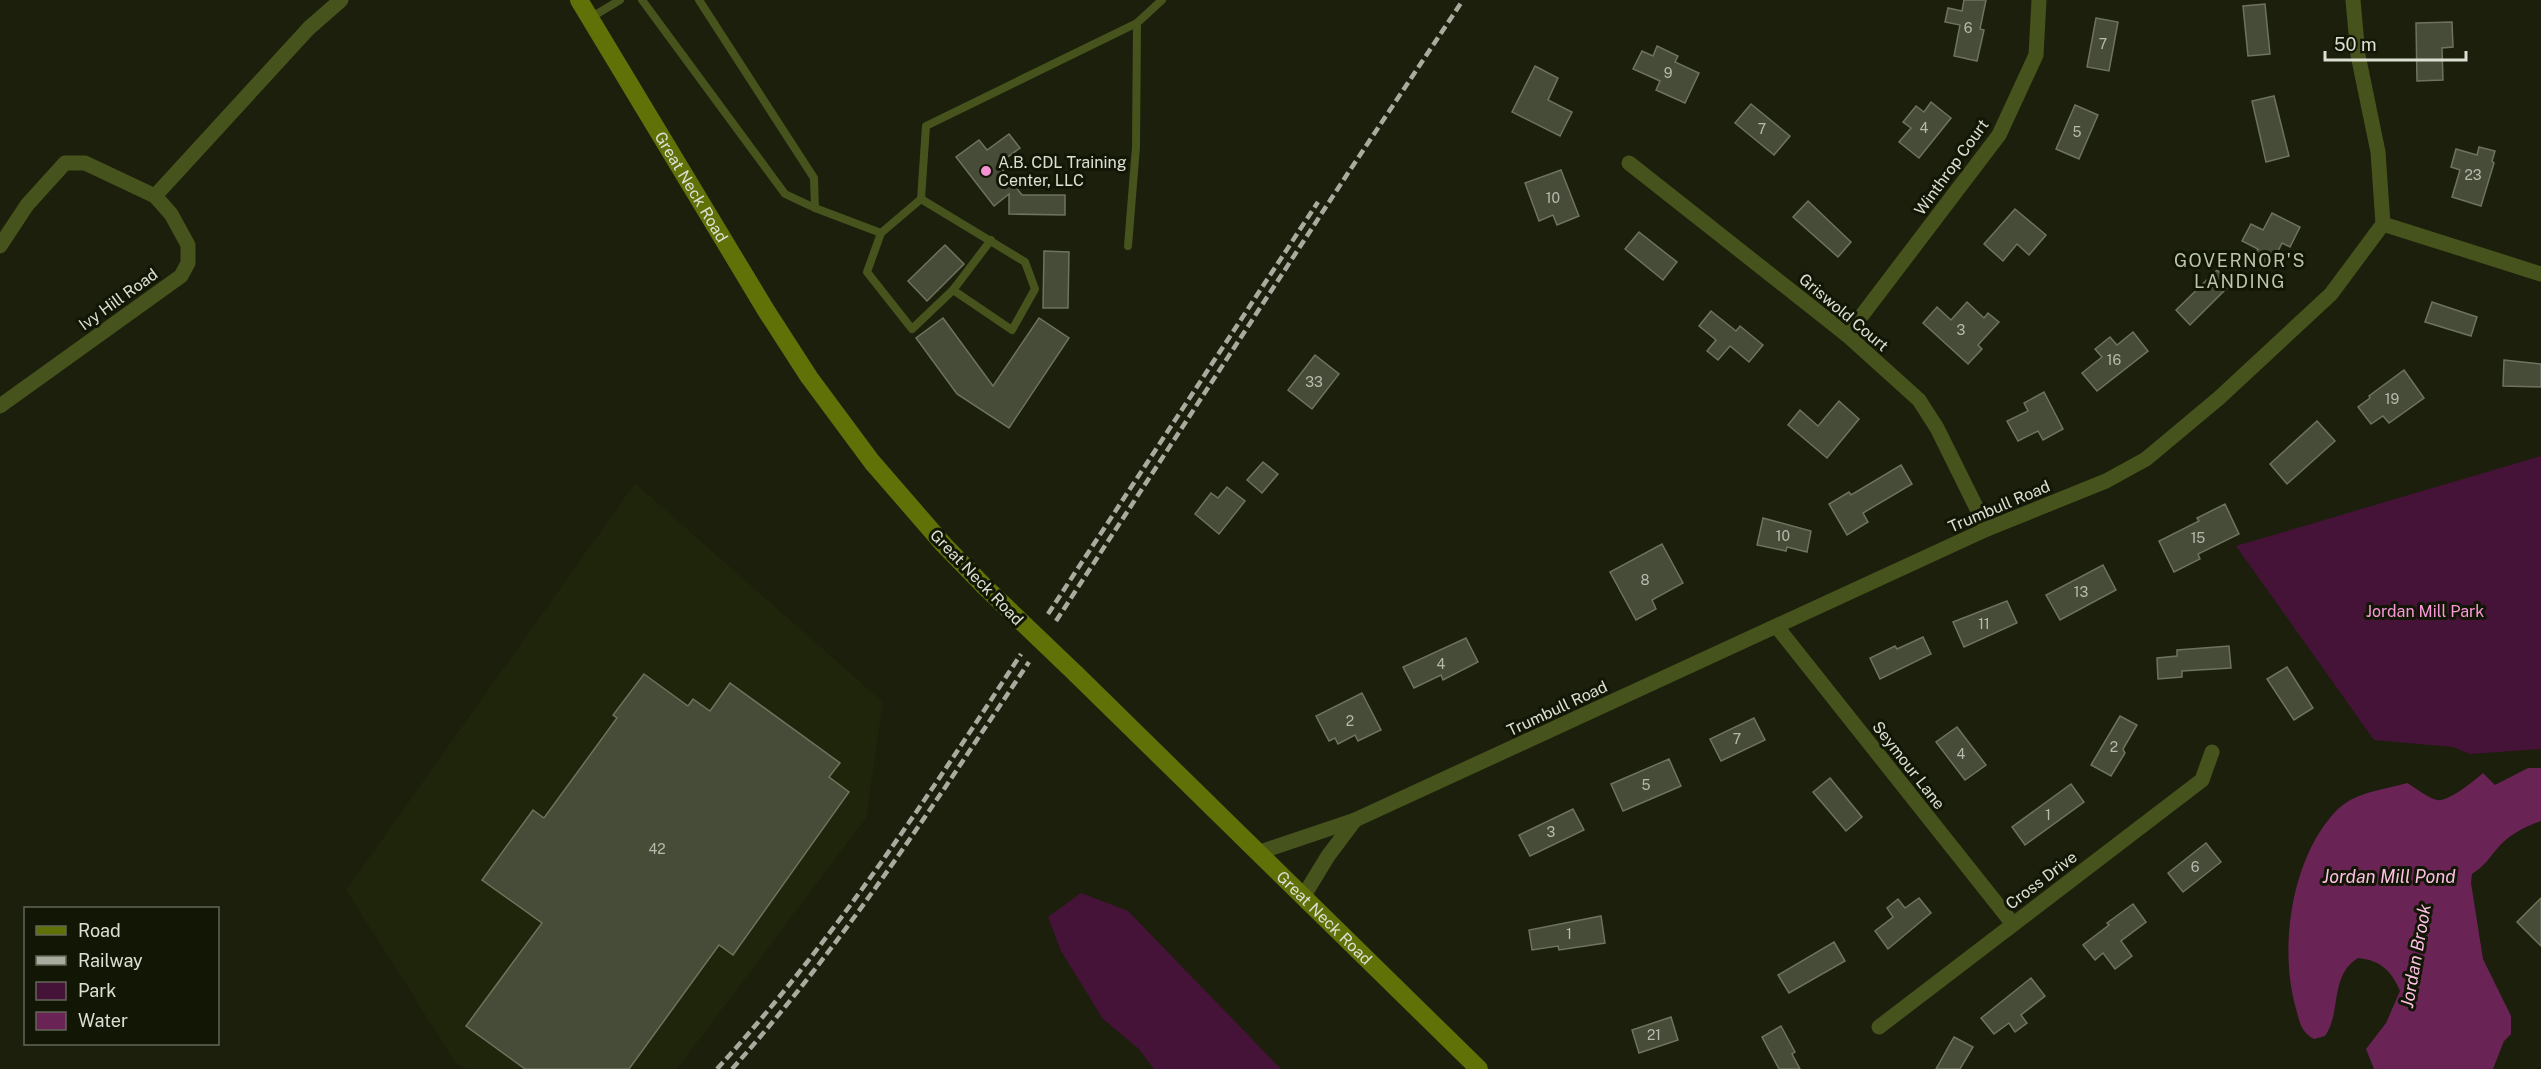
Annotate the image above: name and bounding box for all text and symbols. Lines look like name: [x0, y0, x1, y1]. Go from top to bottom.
house number: 6: [1964, 20, 1973, 36]
scale bar: [2325, 24, 2466, 62]
text: 50 m: [2334, 34, 2377, 55]
house number: 7: [2099, 36, 2107, 52]
house number: 9: [1664, 65, 1673, 81]
street label: Winthrop Court: [1910, 116, 1993, 219]
house number: 4: [1920, 120, 1929, 136]
house number: 7: [1758, 121, 1766, 137]
house number: 5: [2073, 124, 2082, 140]
street label: Great Neck Road: [650, 128, 732, 246]
place label: A.B. CDL Training Center, LLC: [998, 153, 1127, 190]
marker: A.B. CDL Training Center, LLC: [979, 164, 993, 178]
house number: 23: [2464, 167, 2482, 183]
house number: 10: [1546, 190, 1560, 206]
district label: GOVERNOR'S LANDING: [2174, 250, 2306, 292]
street label: Ivy Hill Road: [75, 264, 161, 334]
street label: Griswold Court: [1795, 269, 1892, 355]
house number: 3: [1957, 322, 1966, 338]
house number: 16: [2107, 352, 2121, 368]
house number: 33: [1305, 374, 1323, 390]
house number: 19: [2385, 391, 2399, 407]
street label: Trumbull Road: [1945, 476, 2053, 536]
street label: Great Neck Road: [926, 525, 1027, 629]
house number: 10: [1776, 528, 1790, 544]
house number: 15: [2191, 530, 2205, 546]
house number: 8: [1640, 572, 1650, 588]
house number: 13: [2074, 584, 2088, 600]
park label: Jordan Mill Park: [2366, 602, 2484, 621]
house number: 11: [1978, 616, 1990, 632]
house number: 4: [1437, 656, 1446, 672]
street label: Trumbull Road: [1504, 677, 1610, 740]
house number: 2: [1346, 713, 1354, 729]
street label: Seymour Lane: [1868, 717, 1949, 813]
house number: 7: [1733, 731, 1741, 747]
house number: 2: [2110, 739, 2118, 755]
house number: 4: [1957, 746, 1966, 762]
house number: 5: [1642, 777, 1651, 793]
house number: 1: [2045, 807, 2051, 823]
house number: 3: [1547, 824, 1556, 840]
house number: 42: [648, 841, 666, 857]
street label: Cross Drive: [2002, 847, 2081, 913]
house number: 6: [2191, 859, 2200, 875]
water label: Jordan Mill Pond: [2322, 866, 2456, 887]
street label: Great Neck Road: [1273, 867, 1376, 969]
water label: Jordan Brook: [2396, 902, 2435, 1010]
legend: [24, 907, 219, 1045]
text: Road: [78, 920, 121, 941]
house number: 1: [1566, 926, 1572, 942]
text: Railway: [78, 950, 143, 971]
text: Park: [78, 980, 116, 1001]
text: Water: [78, 1010, 128, 1031]
house number: 21: [1647, 1027, 1661, 1043]

